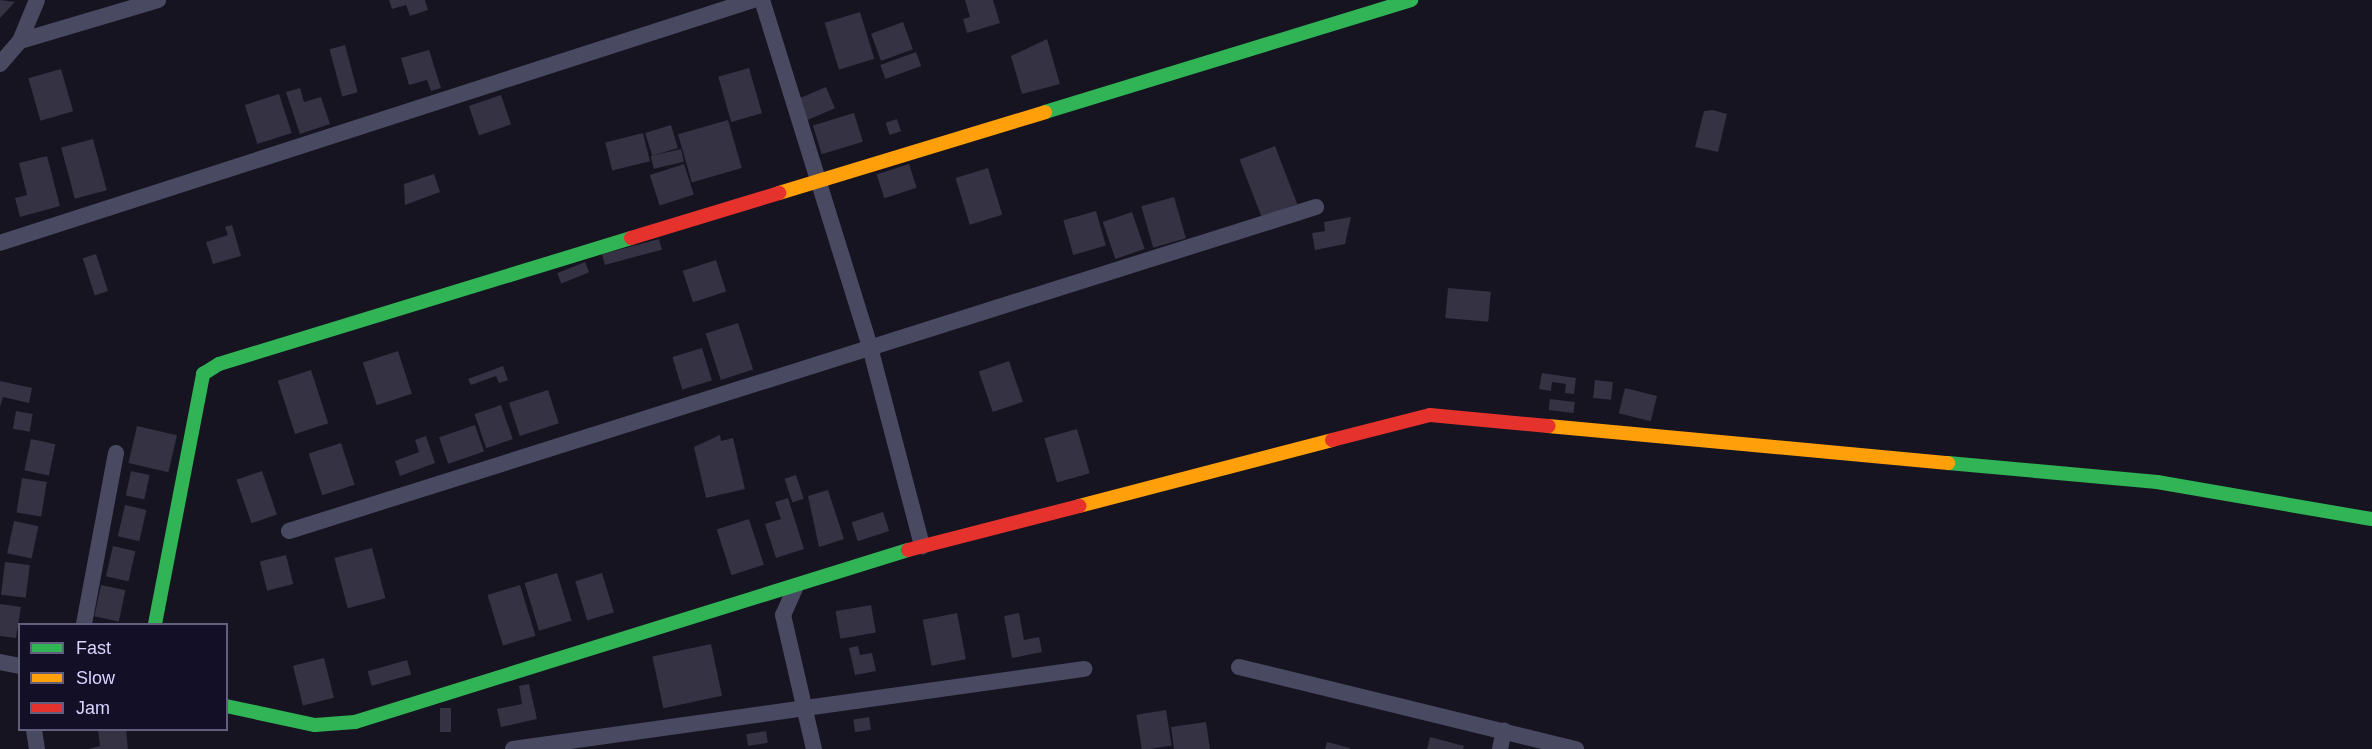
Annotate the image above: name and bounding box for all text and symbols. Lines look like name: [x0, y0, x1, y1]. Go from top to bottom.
legend: [18, 623, 228, 731]
text: Fast: [76, 638, 111, 658]
text: Slow: [76, 668, 115, 688]
text: Jam: [76, 698, 110, 718]

